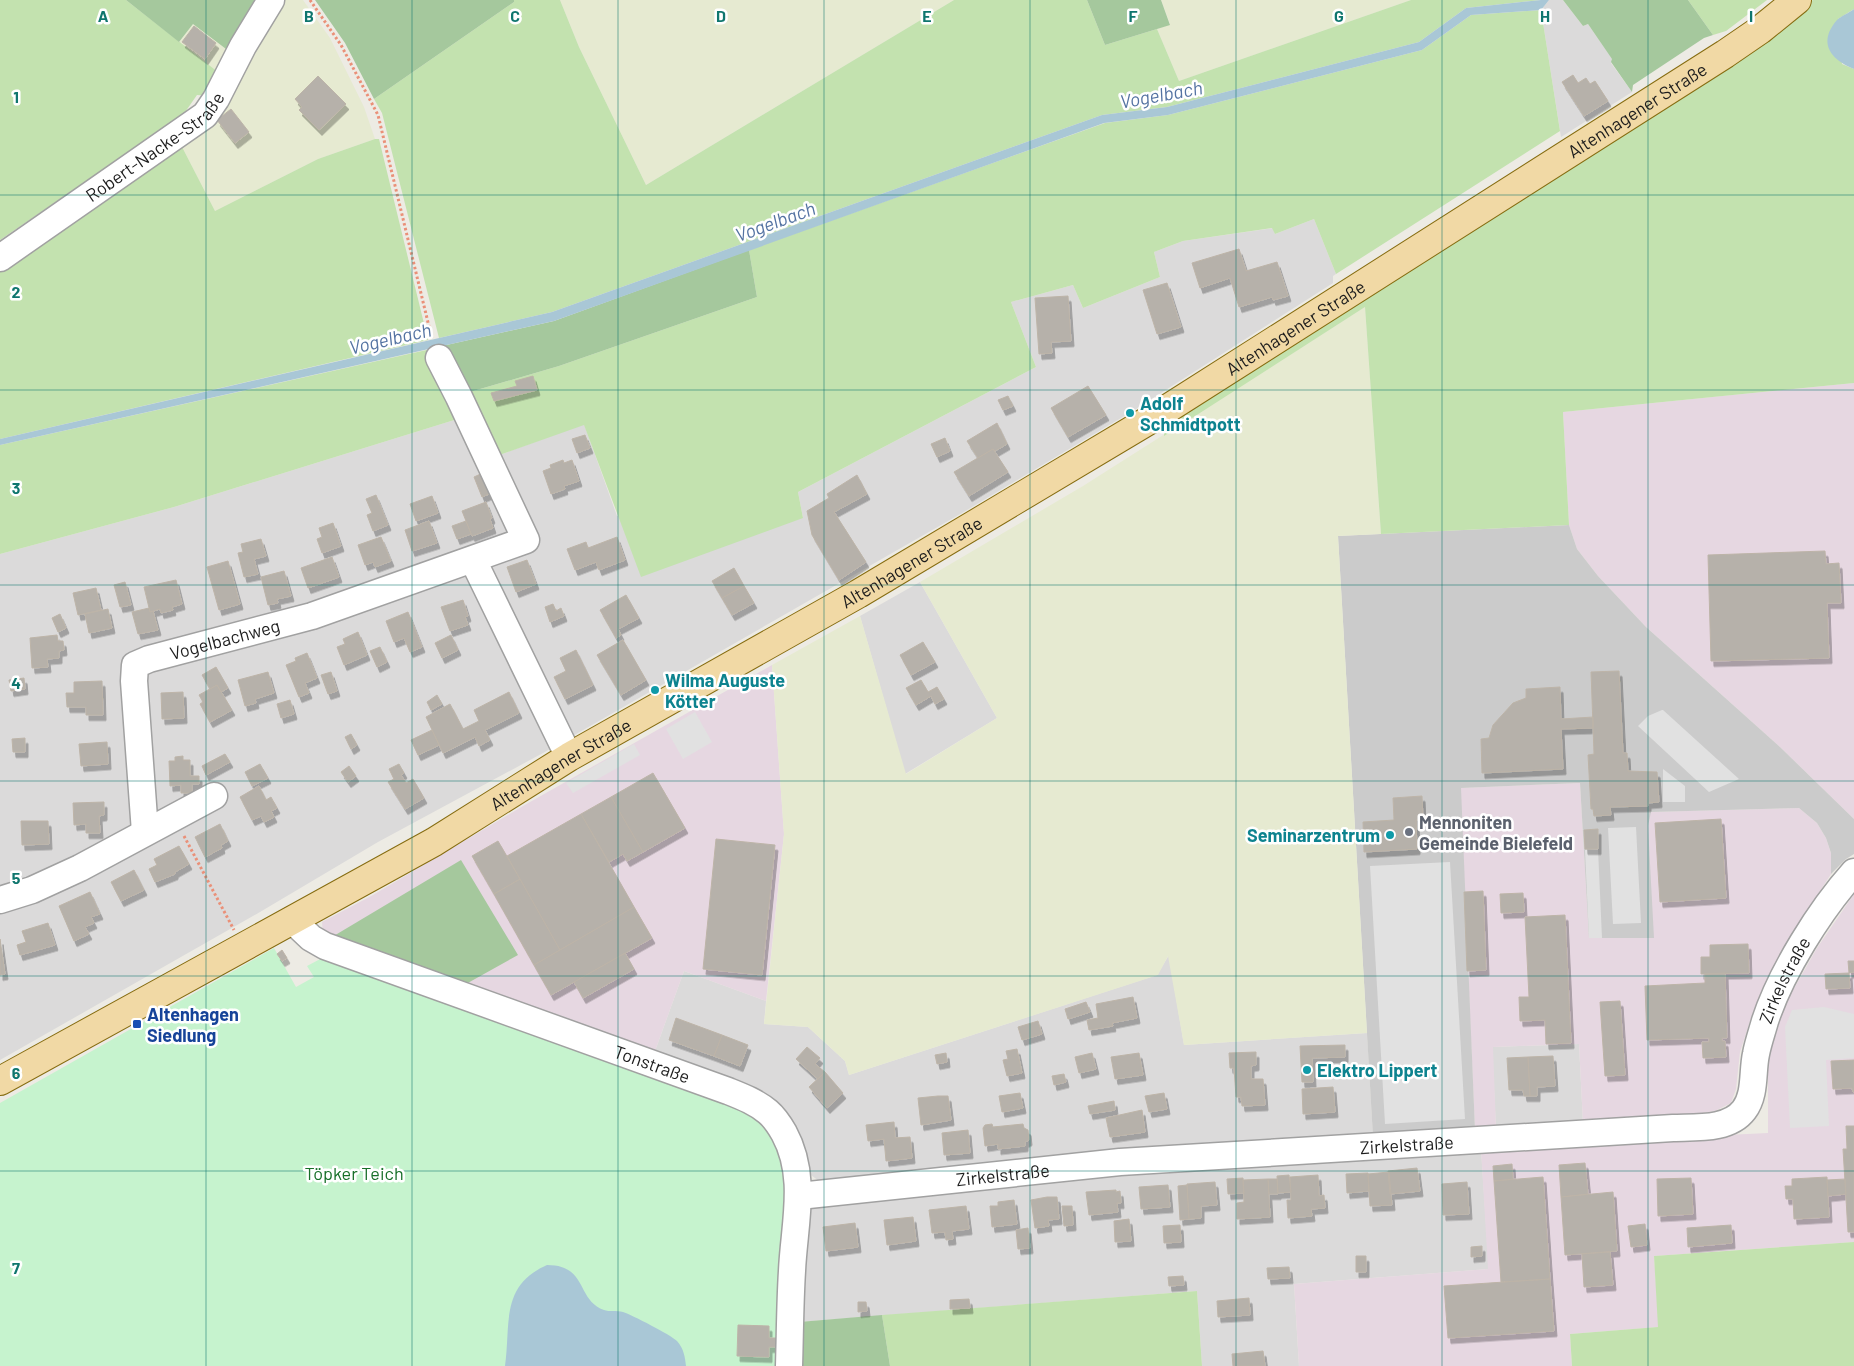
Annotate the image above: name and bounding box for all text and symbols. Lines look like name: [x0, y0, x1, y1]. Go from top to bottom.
text: A: [98, 6, 109, 25]
text: B: [304, 6, 314, 25]
text: C: [510, 6, 520, 25]
text: D: [716, 6, 726, 25]
text: E: [922, 6, 932, 25]
text: F: [1129, 6, 1138, 25]
text: G: [1334, 6, 1344, 25]
text: H: [1540, 6, 1550, 25]
text: I: [1749, 6, 1753, 25]
street label: Altenhagener Straße: [1563, 58, 1711, 162]
water label: Vogelbach: [1118, 75, 1204, 113]
text: 1: [13, 87, 19, 106]
street label: Robert-Nacke-Straße: [81, 89, 229, 206]
water label: Vogelbach: [732, 196, 818, 246]
street label: Altenhagener Straße: [1222, 275, 1369, 380]
text: 2: [12, 282, 21, 301]
water label: Vogelbach: [347, 317, 433, 359]
place label: Adolf Schmidtpott: [1140, 392, 1241, 435]
marker: Adolf Schmidtpott: [1124, 407, 1136, 419]
text: 3: [12, 478, 20, 497]
street label: Altenhagener Straße: [837, 511, 986, 612]
street label: Vogelbachweg: [167, 614, 282, 664]
place label: Wilma Auguste Kötter: [665, 669, 785, 712]
text: 4: [11, 673, 21, 692]
marker: Wilma Auguste Kötter: [649, 684, 661, 696]
street label: Altenhagener Straße: [486, 713, 635, 815]
place label: Mennoniten Gemeinde Bielefeld: [1419, 811, 1573, 854]
place label: Seminarzentrum: [1247, 824, 1380, 846]
marker: Mennoniten Gemeinde Bielefeld: [1403, 826, 1415, 838]
marker: Seminarzentrum: [1384, 829, 1396, 841]
text: 5: [12, 868, 21, 887]
street label: Zirkelstraße: [1754, 932, 1815, 1026]
place label: Altenhagen Siedlung: [147, 1003, 239, 1046]
marker: Altenhagen Siedlung: [131, 1018, 143, 1030]
street label: Tonstraße: [611, 1040, 693, 1087]
place label: Elektro Lippert: [1317, 1059, 1438, 1081]
text: 6: [12, 1063, 21, 1082]
marker: Elektro Lippert: [1301, 1064, 1313, 1076]
street label: Zirkelstraße: [1359, 1131, 1454, 1158]
street label: Zirkelstraße: [955, 1159, 1051, 1190]
park label: Töpker Teich: [304, 1162, 404, 1184]
text: 7: [12, 1258, 20, 1277]

